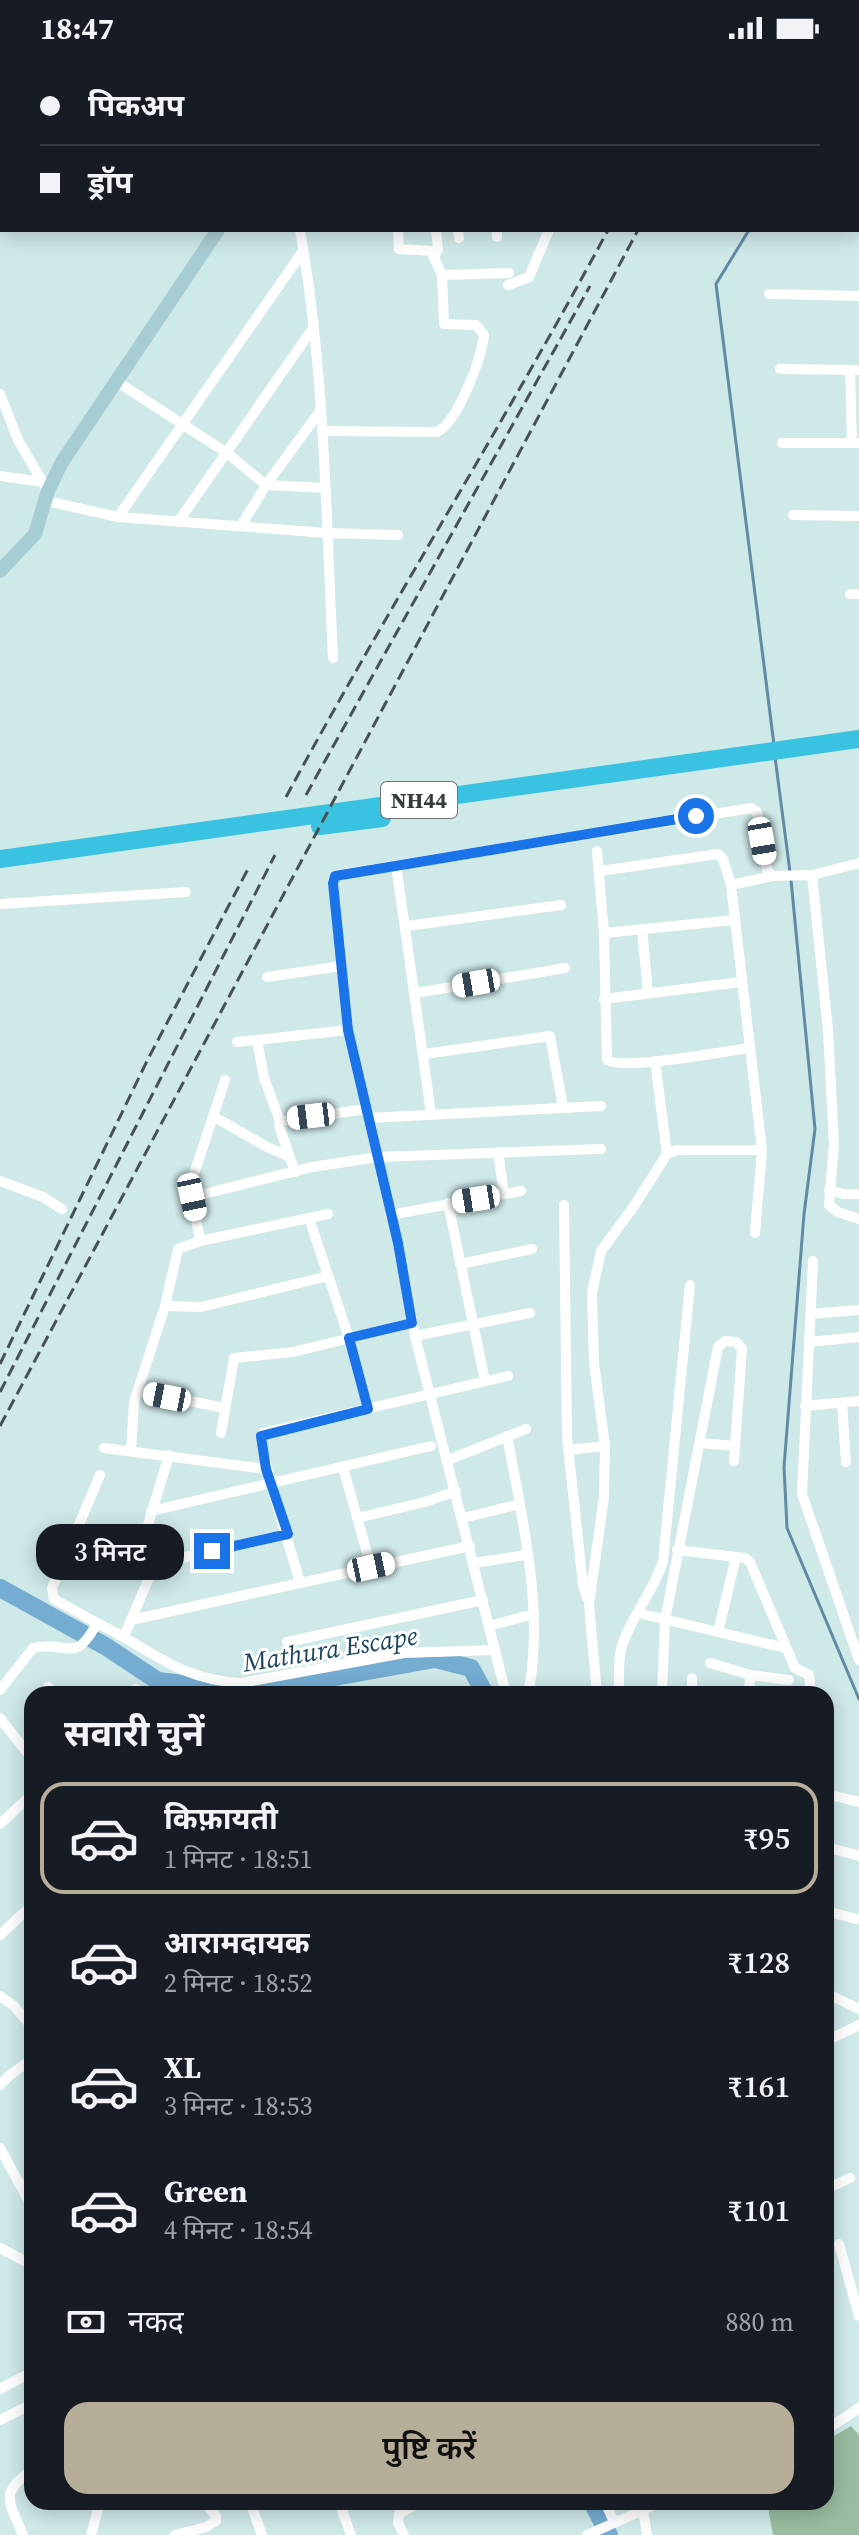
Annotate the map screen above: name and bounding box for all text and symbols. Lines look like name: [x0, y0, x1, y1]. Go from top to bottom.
text: 18:47: [40, 8, 114, 49]
text: पिकअप: [88, 85, 184, 126]
text: ड्रॉप: [88, 162, 132, 203]
road number: NH44: [381, 782, 457, 818]
route start: [678, 798, 714, 834]
car: [746, 815, 778, 867]
car: [450, 967, 502, 999]
car: [286, 1101, 336, 1131]
car: [175, 1171, 209, 1223]
car: [450, 1183, 502, 1215]
car: [141, 1381, 193, 1413]
callout: 3 मिनट: [36, 1523, 184, 1579]
route end: [194, 1533, 230, 1569]
text: 3 मिनट: [74, 1534, 146, 1570]
car: [345, 1550, 397, 1584]
water label: Mathura Escape: [239, 1617, 420, 1681]
text: सवारी चुनें: [64, 1709, 204, 1758]
text: किफ़ायती: [164, 1798, 278, 1839]
icon: car: [68, 1802, 140, 1874]
text: ₹95: [743, 1818, 790, 1859]
text: 1 मिनट · 18:51: [164, 1841, 313, 1877]
text: आरामदायक: [164, 1922, 310, 1963]
icon: car: [68, 1926, 140, 1998]
text: ₹128: [728, 1942, 790, 1983]
text: 2 मिनट · 18:52: [164, 1965, 313, 2001]
text: XL: [164, 2047, 201, 2088]
icon: car: [68, 2050, 140, 2122]
text: ₹161: [728, 2066, 790, 2107]
text: 3 मिनट · 18:53: [164, 2088, 313, 2124]
text: Green: [164, 2171, 247, 2212]
icon: car: [68, 2174, 140, 2246]
text: ₹101: [728, 2190, 790, 2231]
text: 4 मिनट · 18:54: [164, 2212, 313, 2248]
icon: cash: [64, 2300, 108, 2344]
text: नकद: [128, 2301, 184, 2342]
text: 880 m: [726, 2304, 794, 2340]
button: पुष्टि करें: [64, 2402, 794, 2494]

